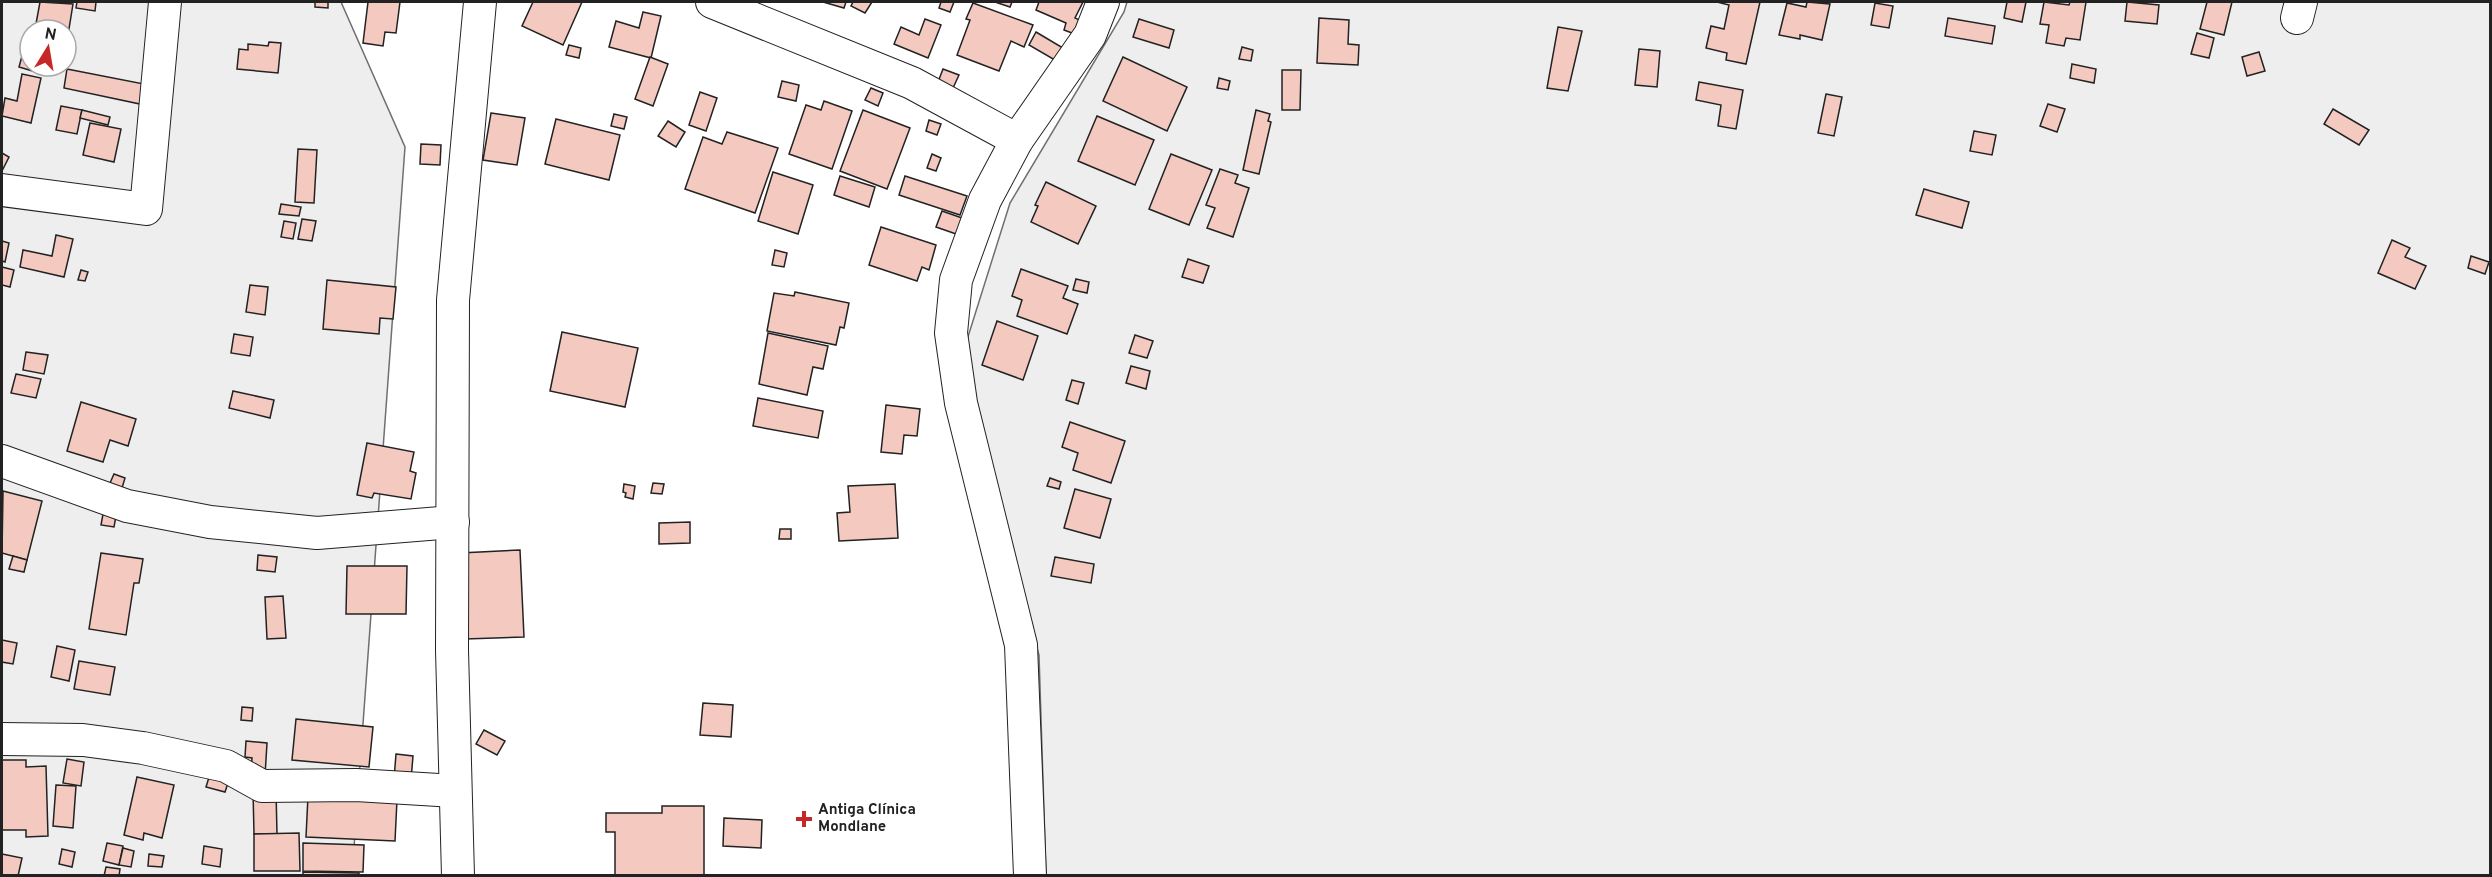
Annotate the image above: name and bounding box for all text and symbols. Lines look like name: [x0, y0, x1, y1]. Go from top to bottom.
north arrow: [18, 18, 78, 78]
text: N: [43, 24, 58, 46]
place label: Antiga Clínica Mondlane: [818, 801, 916, 837]
marker: Antiga Clínica Mondlane: [795, 810, 813, 828]

